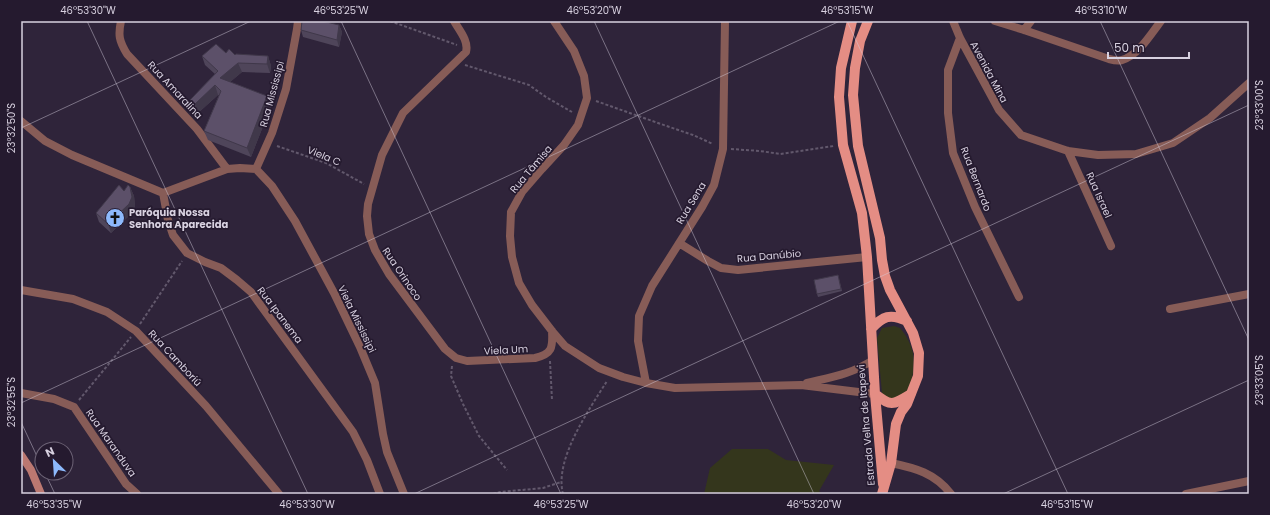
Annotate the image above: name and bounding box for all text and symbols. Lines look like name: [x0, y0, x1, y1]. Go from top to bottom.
text: 46°53'30"W: [60, 3, 116, 18]
text: 46°53'25"W: [313, 3, 369, 18]
text: 46°53'20"W: [566, 3, 622, 18]
text: 46°53'15"W: [821, 3, 874, 18]
text: 46°53'10"W: [1075, 3, 1128, 18]
scale bar: [1108, 34, 1189, 60]
street label: Avenida Mina: [966, 39, 1012, 105]
text: 50 m: [1114, 39, 1145, 56]
street label: Rua Amaralina: [144, 58, 206, 122]
street label: Rua Mississipi: [256, 59, 288, 129]
text: 23°33'00"S: [1252, 80, 1267, 130]
text: 23°32'50"S: [4, 103, 19, 153]
street label: Viela C: [305, 142, 343, 170]
street label: Rua Tâmisa: [506, 142, 556, 196]
street label: Rua Bernardo: [957, 145, 995, 213]
street label: Rua Israel: [1082, 170, 1116, 220]
street label: Rua Sena: [672, 179, 710, 227]
place label: Paróquia Nossa Senhora Aparecida: [129, 205, 229, 232]
church icon: Paróquia Nossa Senhora Aparecida: [104, 207, 126, 229]
street label: Rua Orinoco: [379, 244, 425, 304]
street label: Rua Danúbio: [736, 246, 802, 266]
street label: Viela Mississipi: [334, 283, 380, 355]
street label: Rua Ipanema: [254, 284, 306, 346]
street label: Rua Camboriú: [145, 326, 205, 390]
street label: Viela Um: [483, 341, 529, 359]
text: 23°33'05"S: [1252, 355, 1267, 405]
street label: Estrada Velha de Itapevi: [853, 364, 879, 486]
text: 23°32'55"S: [4, 377, 19, 427]
street label: Rua Maranduva: [82, 406, 140, 480]
north arrow: [34, 441, 74, 481]
text: N: [43, 443, 57, 461]
text: 46°53'35"W: [26, 497, 82, 512]
text: 46°53'30"W: [279, 497, 335, 512]
text: 46°53'25"W: [533, 497, 589, 512]
text: 46°53'20"W: [786, 497, 842, 512]
text: 46°53'15"W: [1041, 497, 1094, 512]

